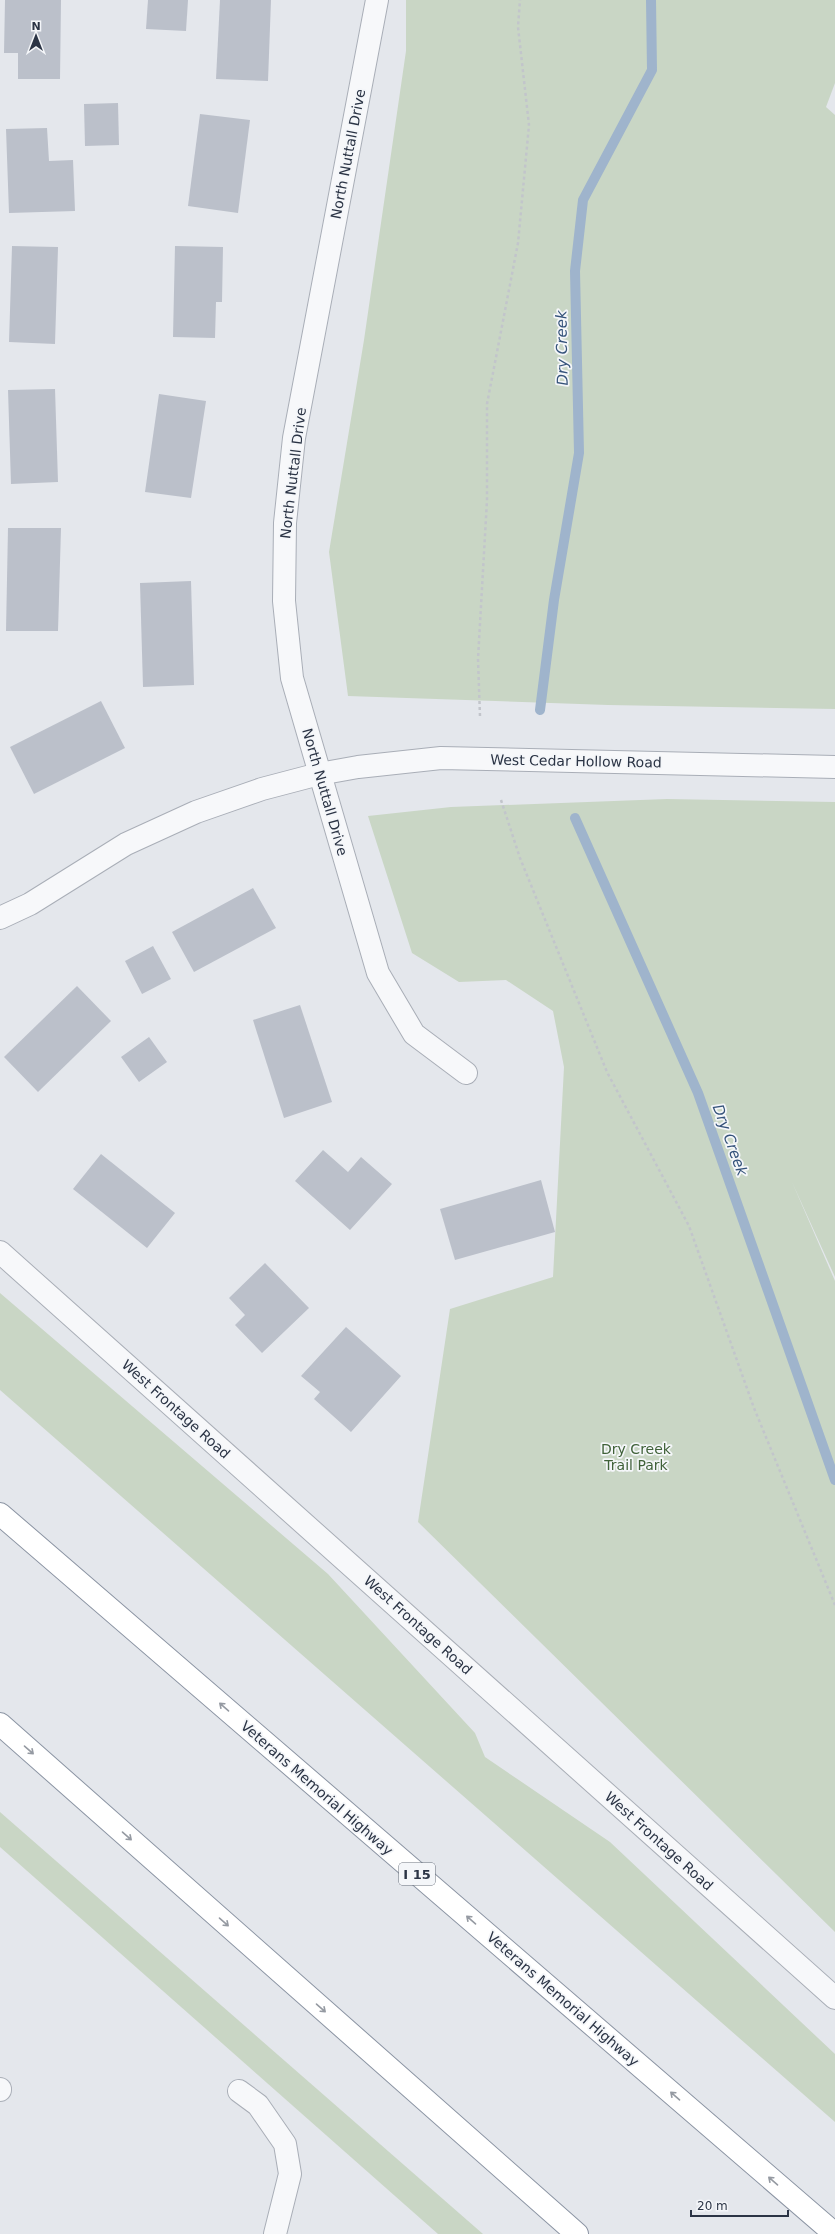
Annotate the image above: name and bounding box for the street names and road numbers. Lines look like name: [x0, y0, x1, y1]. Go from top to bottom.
street label: North Nuttall Drive: [328, 88, 368, 220]
street label: North Nuttall Drive: [277, 406, 309, 540]
street label: North Nuttall Drive: [299, 726, 351, 858]
street label: West Cedar Hollow Road: [490, 752, 662, 770]
street label: West Frontage Road: [119, 1356, 233, 1462]
street label: West Frontage Road: [361, 1572, 475, 1678]
street label: Veterans Memorial Highway: [238, 1718, 396, 1858]
street label: West Frontage Road: [602, 1788, 716, 1894]
road number: I 15: [399, 1863, 435, 1885]
street label: Veterans Memorial Highway: [484, 1929, 642, 2069]

